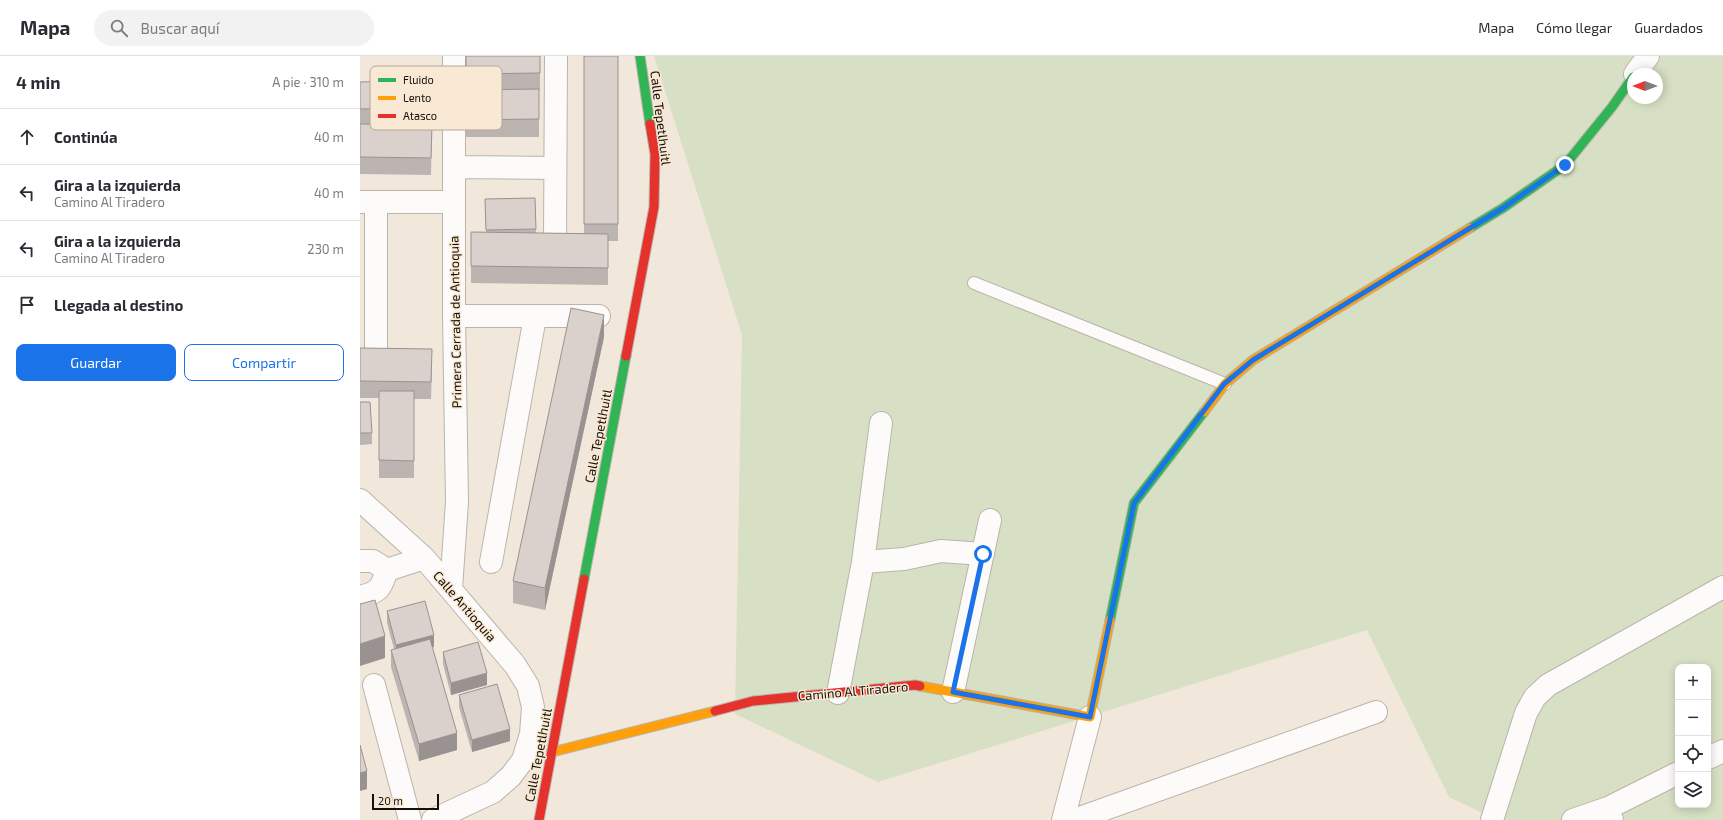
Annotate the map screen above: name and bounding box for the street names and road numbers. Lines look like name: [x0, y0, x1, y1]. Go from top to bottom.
street label: Calle Tepetlhuitl: [647, 70, 675, 166]
street label: Primera Cerrada de Antioquia: [445, 236, 465, 408]
street label: Calle Tepetlhuitl: [581, 388, 615, 484]
street label: Calle Antioquia: [430, 567, 500, 645]
street label: Camino Al Tiradero: [797, 678, 909, 704]
street label: Calle Tepetlhuitl: [521, 707, 555, 803]

